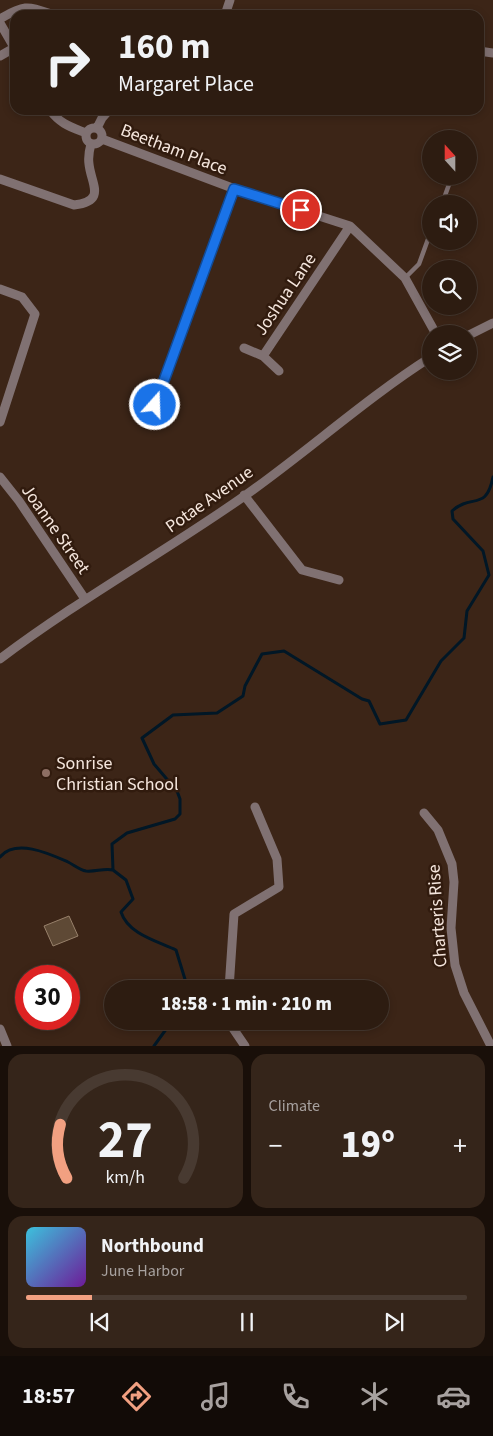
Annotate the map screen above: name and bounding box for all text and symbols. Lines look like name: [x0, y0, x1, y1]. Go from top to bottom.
text: 160 m: [118, 22, 210, 72]
icon: right: [35, 30, 100, 95]
text: Margaret Place: [118, 68, 254, 100]
street label: Beetham Place: [117, 118, 231, 181]
north arrow: [422, 130, 478, 185]
map controls: [422, 130, 477, 380]
pin: [280, 189, 322, 231]
button: sound: [422, 195, 477, 250]
icon: arrive: [287, 196, 315, 224]
street label: Joshua Lane: [249, 248, 322, 341]
button: search: [422, 260, 477, 315]
button: layers: [422, 325, 477, 380]
position arrow: [128, 378, 180, 430]
street label: Potae Avenue: [160, 460, 258, 539]
street label: Joanne Street: [15, 479, 96, 579]
place label: Sonrise Christian School: [56, 751, 179, 797]
marker: Sonrise Christian School: [40, 767, 52, 779]
street label: Charteris Rise: [421, 864, 454, 968]
speed limit sign: 30: [15, 965, 80, 1030]
text: 18:58 · 1 min · 210 m: [161, 991, 332, 1018]
text: Climate: [269, 1095, 320, 1117]
text: 27: [98, 1104, 153, 1178]
text: 19°: [340, 1118, 395, 1172]
text: −: [269, 1126, 282, 1166]
text: +: [453, 1126, 467, 1166]
text: km/h: [105, 1165, 145, 1190]
text: Northbound: [101, 1233, 204, 1260]
text: June Harbor: [101, 1260, 184, 1282]
icon: previous: [86, 1308, 114, 1336]
icon: pause: [233, 1308, 261, 1336]
icon: next: [380, 1308, 408, 1336]
icon: directions: [119, 1379, 154, 1414]
icon: music: [198, 1379, 233, 1414]
icon: phone: [278, 1379, 313, 1414]
icon: climate: [357, 1379, 392, 1414]
icon: car: [436, 1379, 471, 1414]
text: 18:57: [22, 1380, 75, 1412]

